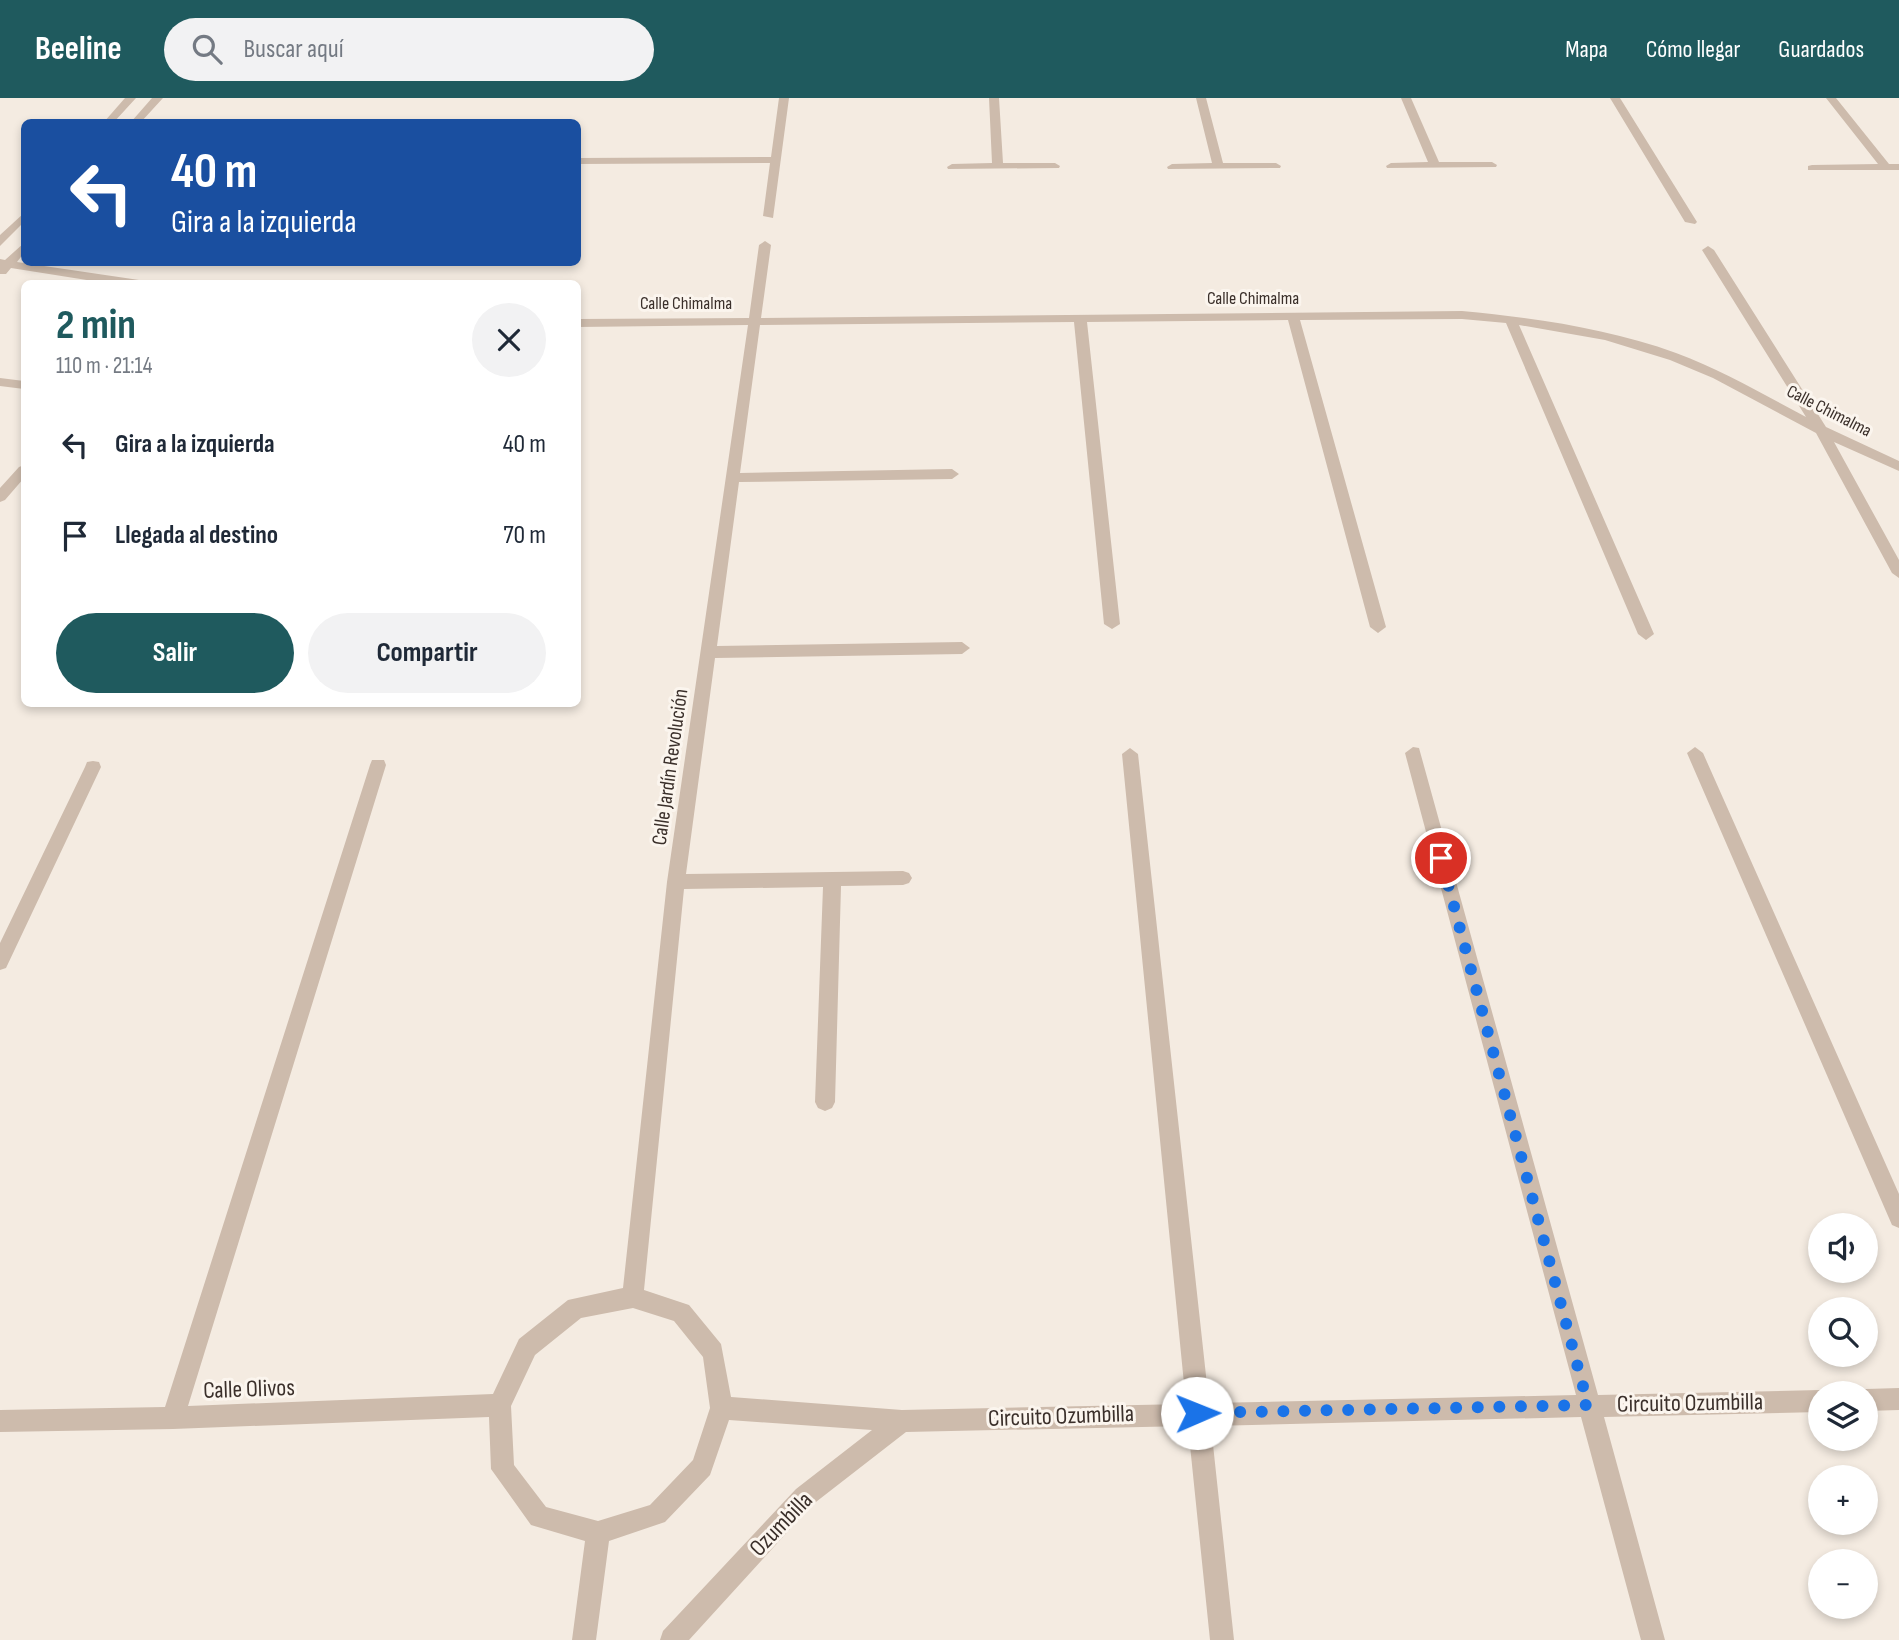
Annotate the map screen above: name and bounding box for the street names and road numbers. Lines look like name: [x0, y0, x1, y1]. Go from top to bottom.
street label: Calle Chimalma: [1207, 288, 1299, 309]
street label: Calle Chimalma: [640, 293, 732, 314]
street label: Calle Chimalma: [1783, 381, 1875, 441]
street label: Calle Jardín Revolución: [647, 687, 693, 847]
street label: Calle Olivos: [203, 1373, 295, 1405]
street label: Circuito Ozumbilla: [1617, 1387, 1763, 1419]
street label: Circuito Ozumbilla: [987, 1399, 1135, 1433]
street label: Ozumbilla: [743, 1486, 819, 1562]

